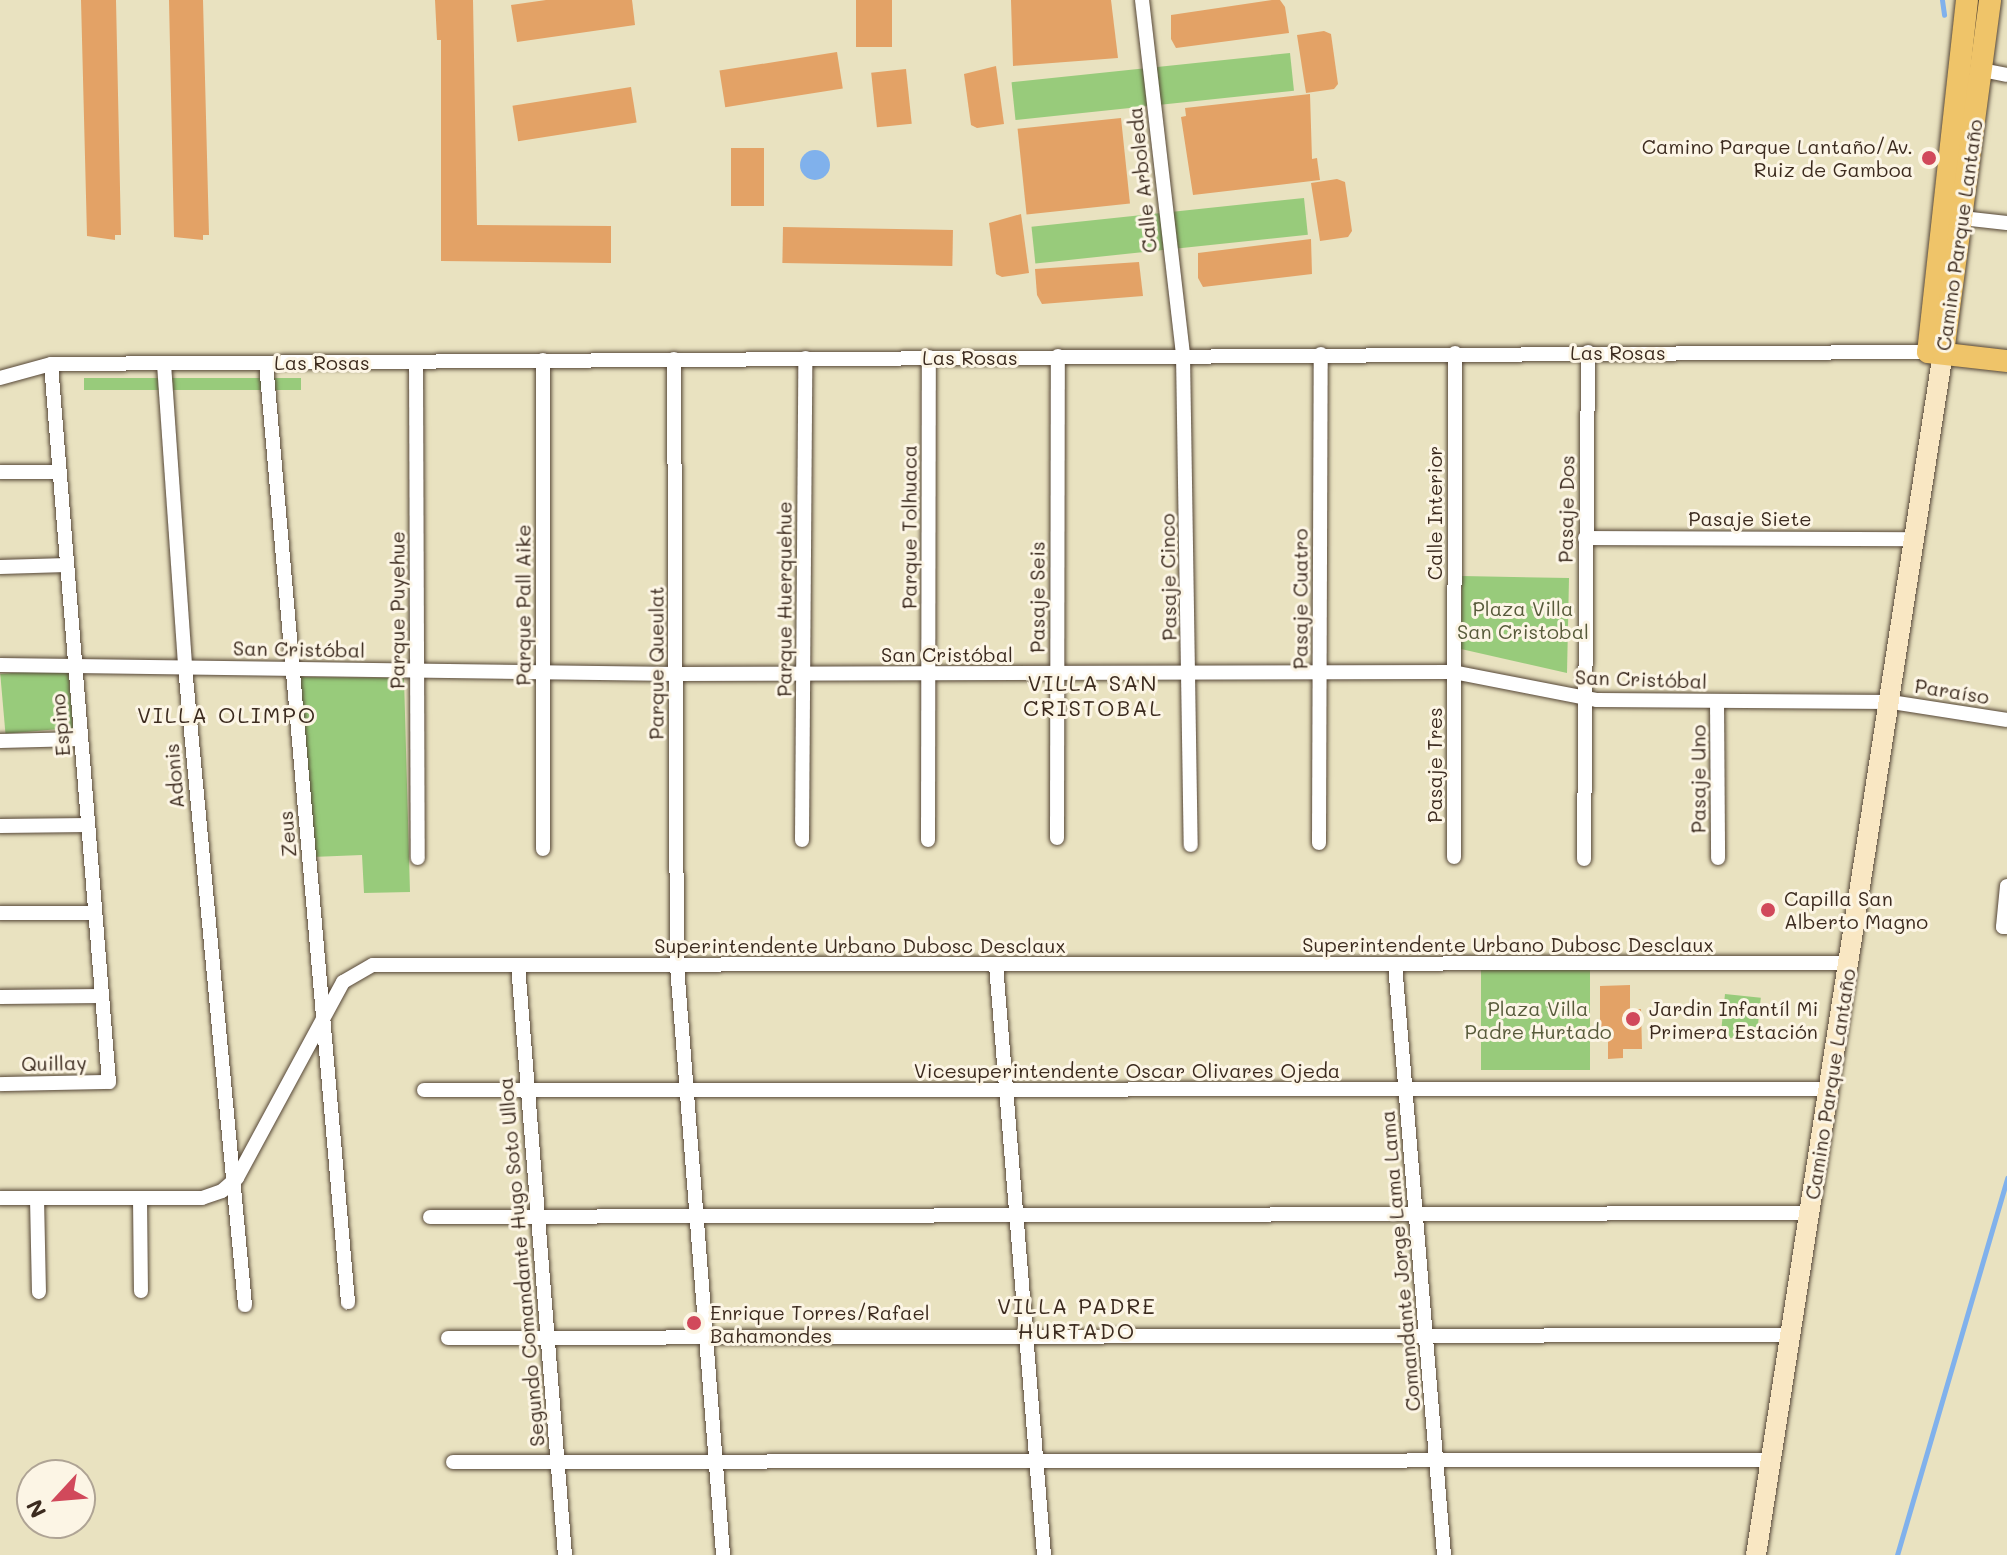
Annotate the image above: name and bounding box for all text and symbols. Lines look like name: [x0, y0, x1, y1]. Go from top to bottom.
street label: Calle Arboleda: [1122, 106, 1162, 254]
street label: Camino Parque Lantaño: [1931, 118, 1987, 352]
place label: Camino Parque Lantaño/Av. Ruiz de Gamboa: [1642, 134, 1913, 181]
marker: Camino Parque Lantaño/Av. Ruiz de Gamboa: [1920, 149, 1938, 167]
street label: Las Rosas: [1570, 340, 1666, 364]
street label: Las Rosas: [922, 345, 1018, 369]
street label: Las Rosas: [274, 350, 370, 374]
street label: Parque Tolhuaca: [897, 445, 921, 609]
street label: Calle Interior: [1422, 446, 1446, 580]
street label: Pasaje Dos: [1553, 455, 1579, 563]
street label: Parque Huerquehue: [772, 501, 796, 697]
street label: Pasaje Siete: [1688, 506, 1812, 530]
street label: Pasaje Cinco: [1155, 513, 1181, 641]
street label: Parque Pall Aike: [511, 524, 535, 686]
street label: Pasaje Cuatro: [1288, 529, 1312, 669]
street label: Parque Puyehue: [385, 531, 409, 689]
street label: Pasaje Seis: [1025, 541, 1049, 653]
street label: Parque Queulat: [644, 586, 668, 740]
park label: Plaza Villa San Cristobal: [1457, 596, 1589, 643]
street label: San Cristóbal: [233, 636, 365, 662]
street label: San Cristóbal: [881, 642, 1013, 666]
street label: San Cristóbal: [1575, 665, 1707, 693]
district label: VILLA SAN CRISTOBAL: [1023, 669, 1163, 720]
street label: Paraíso: [1913, 673, 1991, 709]
street label: Espino: [45, 693, 75, 757]
district label: VILLA OLIMPO: [137, 702, 317, 728]
street label: Pasaje Tres: [1422, 707, 1446, 823]
street label: Pasaje Uno: [1686, 725, 1710, 833]
street label: Adonis: [159, 742, 189, 810]
street label: Zeus: [273, 810, 301, 858]
place label: Capilla San Alberto Magno: [1784, 886, 1928, 933]
marker: Capilla San Alberto Magno: [1759, 901, 1777, 919]
street label: Superintendente Urbano Dubosc Desclaux: [1302, 932, 1714, 956]
street label: Superintendente Urbano Dubosc Desclaux: [654, 933, 1066, 957]
street label: Camino Parque Lantaño: [1800, 967, 1860, 1201]
park label: Plaza Villa Padre Hurtado: [1464, 996, 1612, 1043]
place label: Jardin Infantíl Mi Primera Estación: [1649, 996, 1818, 1043]
marker: Jardin Infantíl Mi Primera Estación: [1624, 1010, 1642, 1028]
street label: Quillay: [21, 1050, 87, 1076]
street label: Vicesuperintendente Oscar Olivares Ojeda: [914, 1058, 1340, 1082]
street label: Segundo Comandante Hugo Soto Ulloa: [493, 1076, 549, 1448]
street label: Comandante Jorge Lama Lama: [1375, 1110, 1425, 1412]
district label: VILLA PADRE HURTADO: [997, 1292, 1157, 1344]
place label: Enrique Torres/Rafael Bahamondes: [710, 1300, 930, 1347]
marker: Enrique Torres/Rafael Bahamondes: [685, 1314, 703, 1332]
north arrow: [16, 1459, 96, 1539]
text: N: [19, 1495, 52, 1523]

